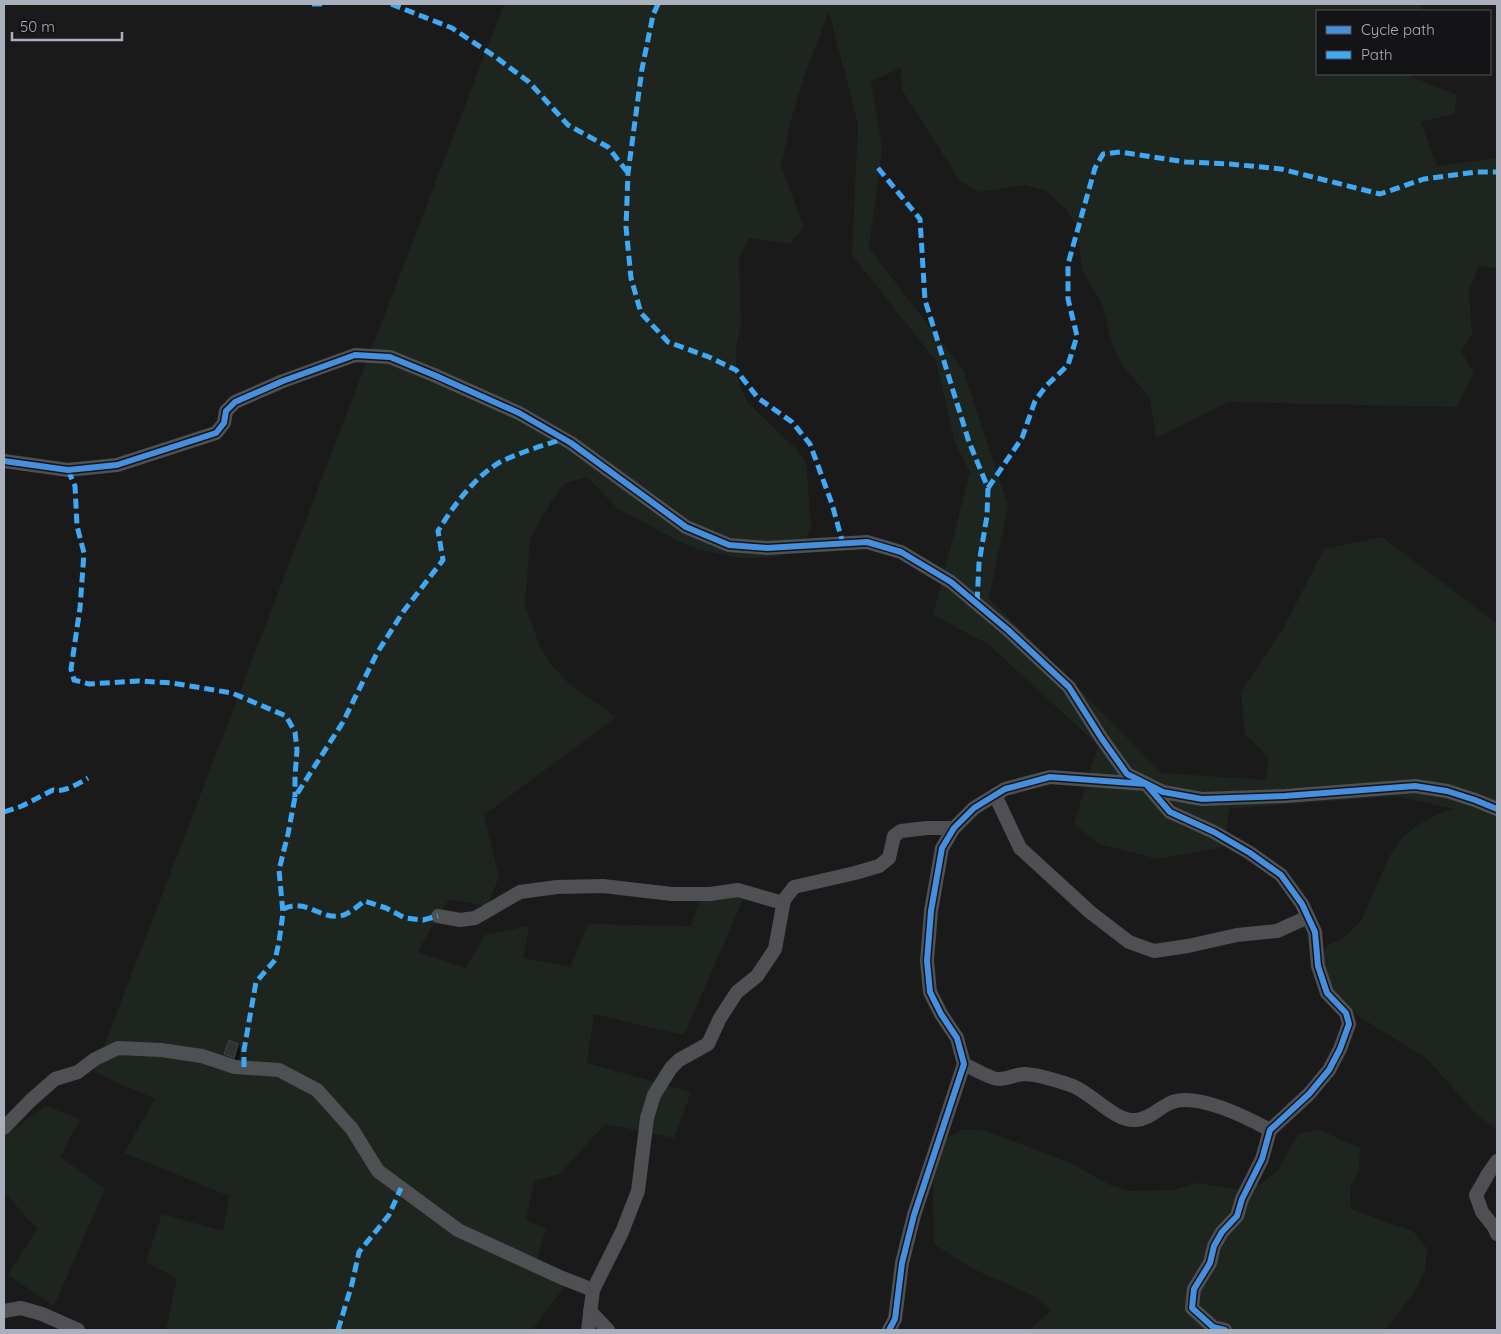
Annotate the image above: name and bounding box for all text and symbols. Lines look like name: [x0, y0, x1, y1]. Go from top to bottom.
scale bar: [12, 10, 122, 42]
legend: [1316, 10, 1491, 75]
text: 50 m: [20, 17, 55, 36]
text: Cycle path: [1361, 20, 1435, 39]
text: Path: [1361, 45, 1393, 64]

